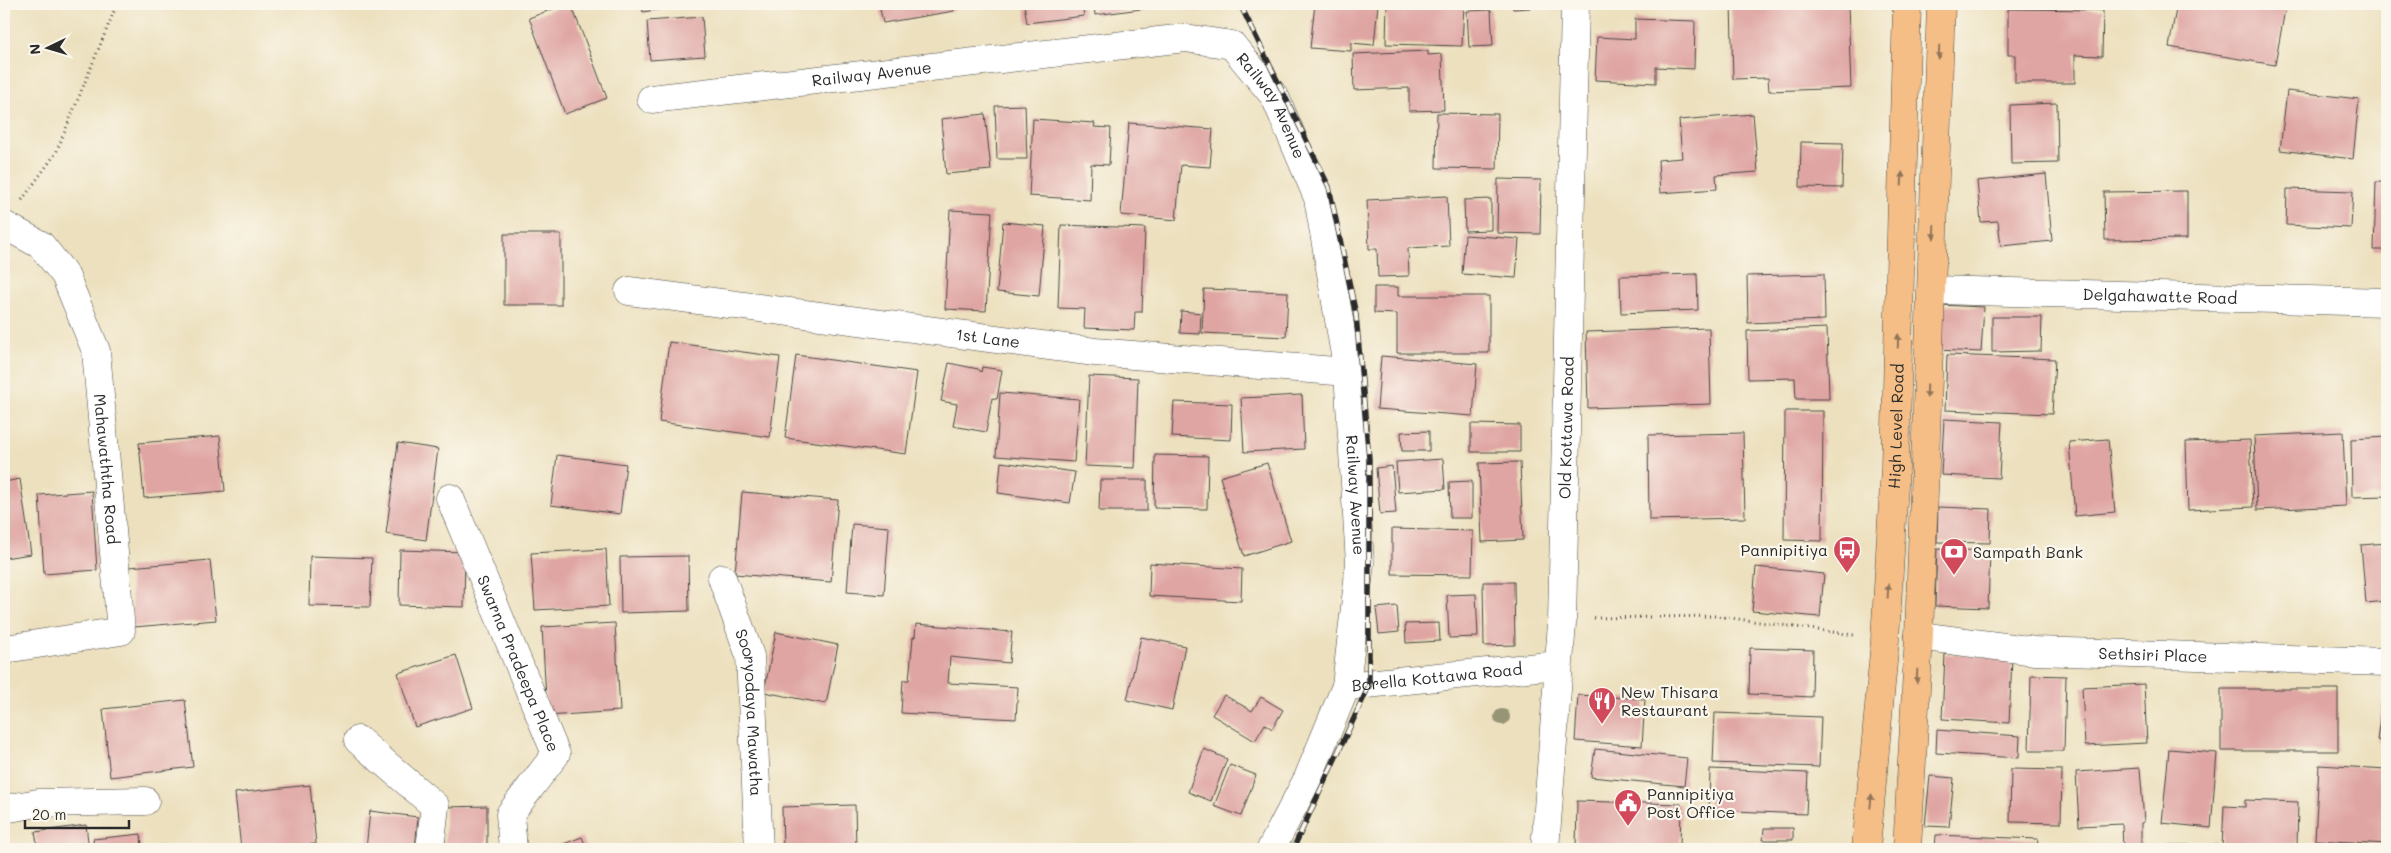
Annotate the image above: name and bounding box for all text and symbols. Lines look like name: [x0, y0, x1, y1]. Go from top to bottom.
north arrow: [22, 22, 72, 72]
text: N: [25, 43, 44, 55]
one-way arrow: [1935, 45, 1943, 61]
street label: Railway Avenue: [1232, 48, 1311, 161]
street label: Railway Avenue: [810, 56, 933, 91]
one-way arrow: [1899, 171, 1907, 187]
one-way arrow: [1929, 225, 1937, 241]
street label: Delgahawatte Road: [2082, 283, 2237, 308]
street label: 1st Lane: [955, 323, 1021, 352]
one-way arrow: [1894, 333, 1902, 349]
street label: Old Kottawa Road: [1554, 356, 1578, 499]
street label: High Level Road: [1883, 363, 1908, 489]
one-way arrow: [1923, 383, 1931, 399]
street label: Mahawaththa Road: [90, 393, 124, 545]
street label: Railway Avenue: [1342, 434, 1370, 556]
bus stop icon: Pannipitiya: [1832, 535, 1862, 574]
bank icon: Sampath Bank: [1939, 537, 1969, 576]
place label: Pannipitiya: [1741, 539, 1828, 560]
place label: Sampath Bank: [1973, 541, 2083, 562]
street label: Swarna Pradeepa Place: [473, 572, 565, 755]
one-way arrow: [1884, 583, 1892, 599]
street label: Sooryodaya Mawatha: [731, 626, 768, 797]
street label: Sethsiri Place: [2098, 642, 2208, 666]
street label: Borella Kottawa Road: [1351, 658, 1523, 695]
one-way arrow: [1912, 668, 1920, 684]
place label: New Thisara Restaurant: [1621, 681, 1719, 720]
restaurant icon: New Thisara Restaurant: [1587, 686, 1617, 725]
place label: Pannipitiya Post Office: [1647, 783, 1736, 822]
public building icon: Pannipitiya Post Office: [1613, 788, 1643, 827]
one-way arrow: [1867, 792, 1875, 808]
scale bar: [25, 798, 129, 830]
text: 20 m: [32, 804, 66, 824]

